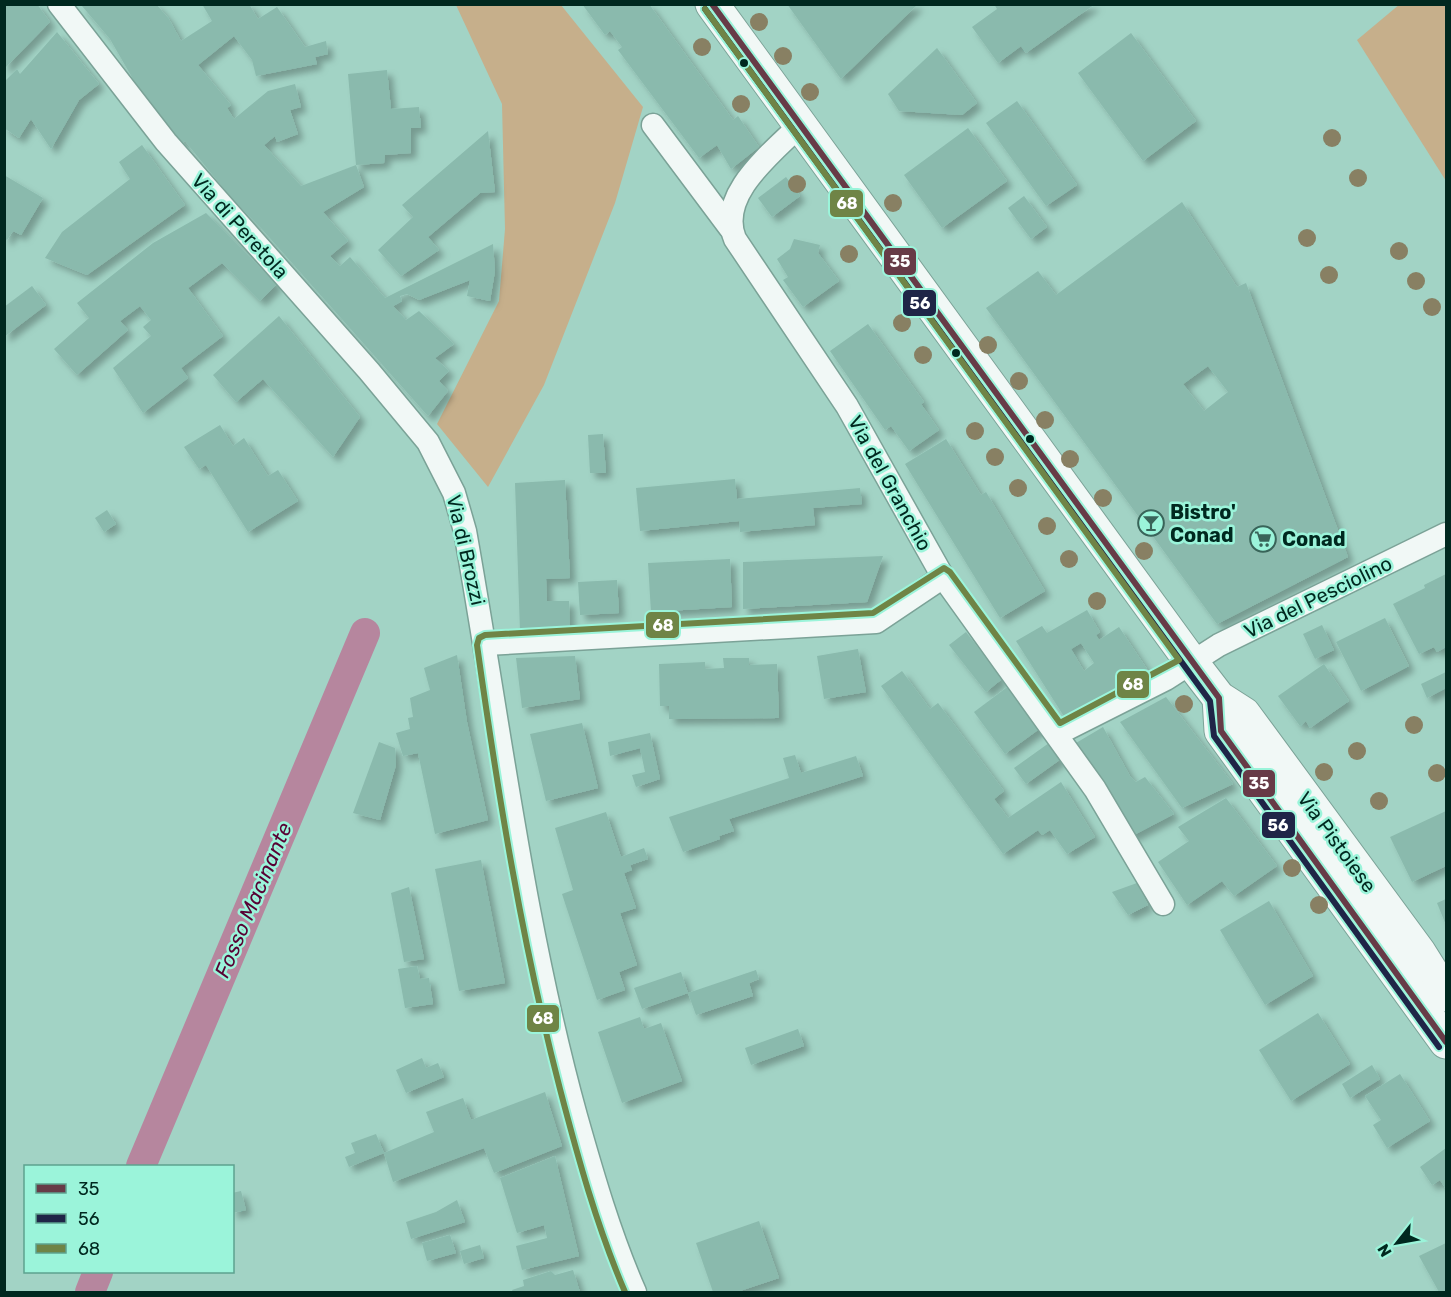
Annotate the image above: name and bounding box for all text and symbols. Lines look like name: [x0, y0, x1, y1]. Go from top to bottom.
unlabelled marker: [738, 57, 750, 69]
street label: Via di Peretola: [187, 169, 293, 283]
line badge: 68: [829, 189, 864, 218]
text: 68: [836, 194, 858, 213]
line badge: 35: [883, 247, 917, 276]
text: 35: [890, 252, 910, 271]
line badge: 56: [902, 289, 937, 317]
text: 56: [910, 294, 930, 313]
unlabelled marker: [950, 347, 962, 359]
street label: Via del Granchio: [843, 411, 937, 555]
unlabelled marker: [1024, 433, 1036, 445]
street label: Via di Brozzi: [442, 492, 490, 608]
place label: Bistro' Conad: [1170, 500, 1236, 547]
bar icon: Bistro' Conad: [1136, 508, 1166, 538]
supermarket icon: Conad: [1248, 524, 1278, 554]
place label: Conad: [1282, 527, 1346, 551]
street label: Via del Pesciolino: [1240, 551, 1396, 643]
line badge: 68: [645, 611, 680, 639]
text: 68: [652, 616, 674, 635]
line badge: 68: [1116, 670, 1150, 699]
text: 68: [1122, 675, 1144, 694]
line badge: 35: [1242, 769, 1276, 798]
text: 35: [1249, 774, 1269, 793]
street label: Via Pistoiese: [1292, 787, 1382, 897]
line badge: 56: [1261, 811, 1296, 839]
text: 56: [1268, 816, 1288, 835]
water label: Fosso Macinante: [209, 819, 297, 981]
line badge: 68: [526, 1004, 560, 1033]
text: 68: [532, 1009, 554, 1028]
legend: [24, 1165, 234, 1273]
text: 35: [78, 1178, 100, 1200]
text: 56: [78, 1208, 100, 1230]
north arrow: [1367, 1213, 1427, 1273]
text: 68: [78, 1238, 100, 1260]
text: N: [1373, 1241, 1396, 1260]

